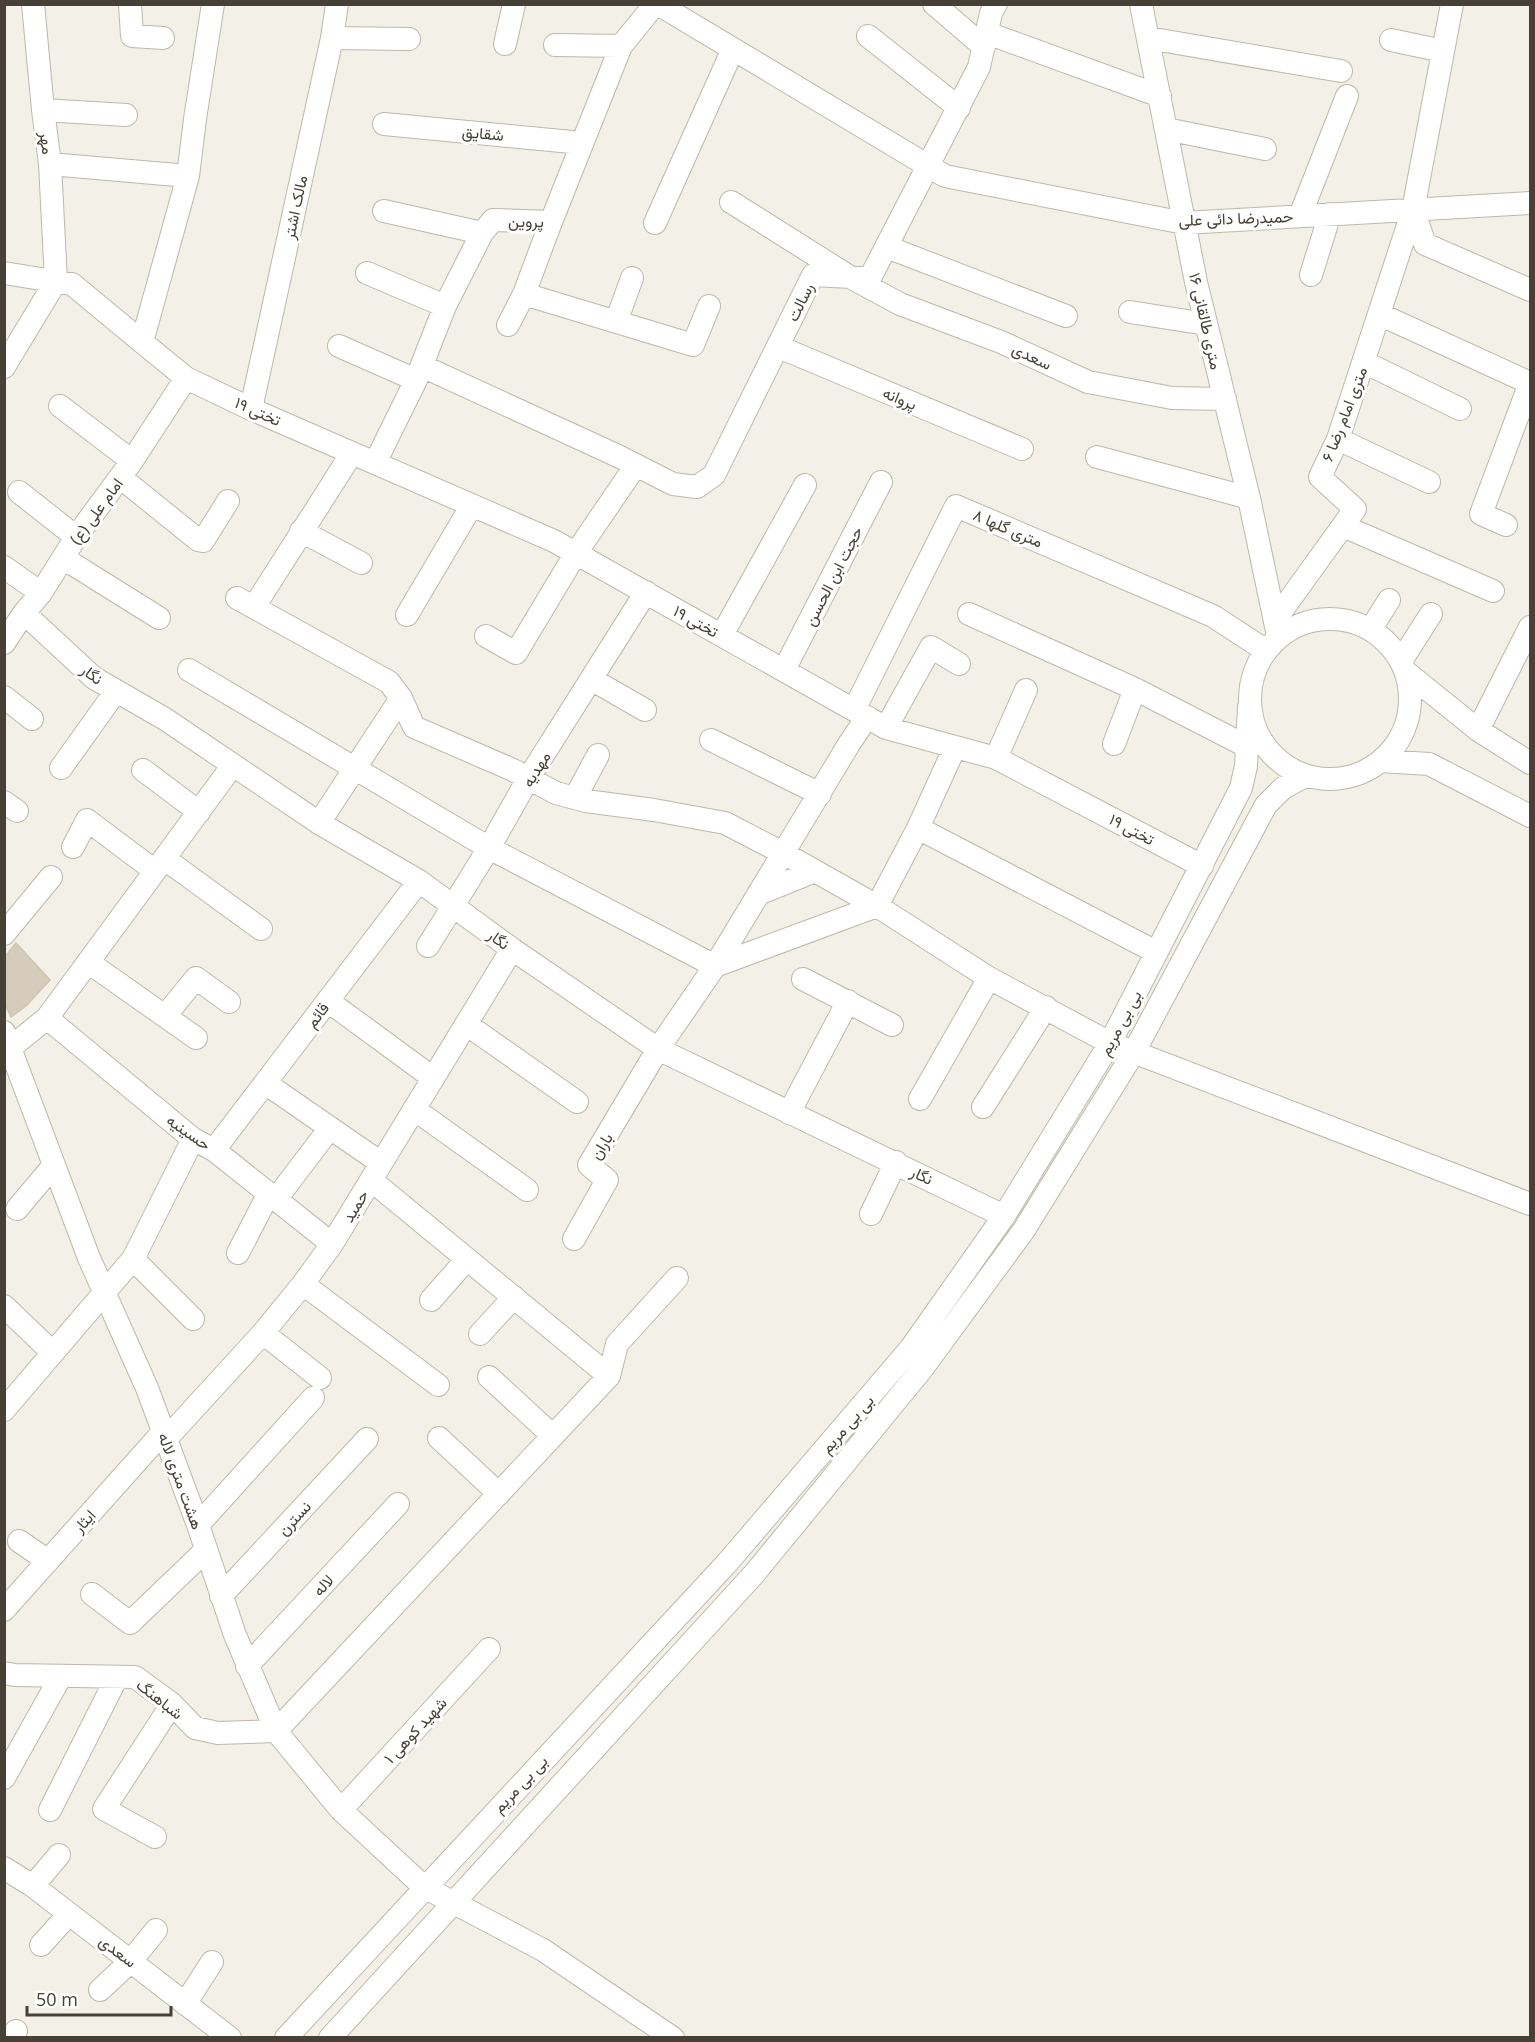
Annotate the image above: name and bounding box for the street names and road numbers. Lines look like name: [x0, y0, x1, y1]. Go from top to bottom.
street label: شقایق: [461, 120, 505, 146]
street label: مهر: [35, 129, 59, 156]
street label: مالک اشتر: [277, 173, 312, 242]
street label: حمیدرضا دائی علی: [1178, 205, 1294, 231]
street label: پروین: [508, 210, 544, 233]
street label: ۱۶ متری طالقانی: [1184, 270, 1228, 372]
street label: رسالت: [781, 279, 819, 325]
street label: سعدی: [1009, 337, 1055, 375]
street label: ۶ متری امام رضا: [1316, 363, 1372, 465]
street label: پروانه: [879, 381, 920, 416]
street label: تختی ۱۹: [231, 391, 285, 431]
street label: امام علی (ع): [64, 473, 128, 549]
street label: ۸ متری گلها: [970, 503, 1046, 553]
street label: حجت ابن الحسن: [798, 522, 868, 630]
street label: تختی ۱۹: [669, 600, 723, 642]
street label: نگار: [76, 658, 108, 690]
street label: مهدیه: [517, 747, 555, 791]
street label: تختی ۱۹: [1105, 808, 1159, 850]
street label: نگار: [483, 923, 515, 954]
street label: بی بی مریم: [1094, 986, 1146, 1060]
street label: قائم: [300, 998, 334, 1032]
street label: حسینیه: [162, 1109, 216, 1155]
street label: باران: [584, 1128, 618, 1164]
street label: نگار: [906, 1160, 937, 1190]
street label: حمید: [337, 1185, 373, 1226]
street label: بی بی مریم: [815, 1390, 879, 1458]
street label: هشت متری لاله: [153, 1430, 209, 1532]
street label: نسترن: [272, 1496, 316, 1540]
street label: ایثار: [67, 1505, 100, 1538]
street label: لاله: [307, 1569, 339, 1601]
street label: شباهنگ: [132, 1674, 188, 1724]
street label: شهید کوهی ۱: [378, 1692, 452, 1768]
street label: بی بی مریم: [488, 1750, 552, 1818]
street label: سعدی: [95, 1930, 141, 1972]

